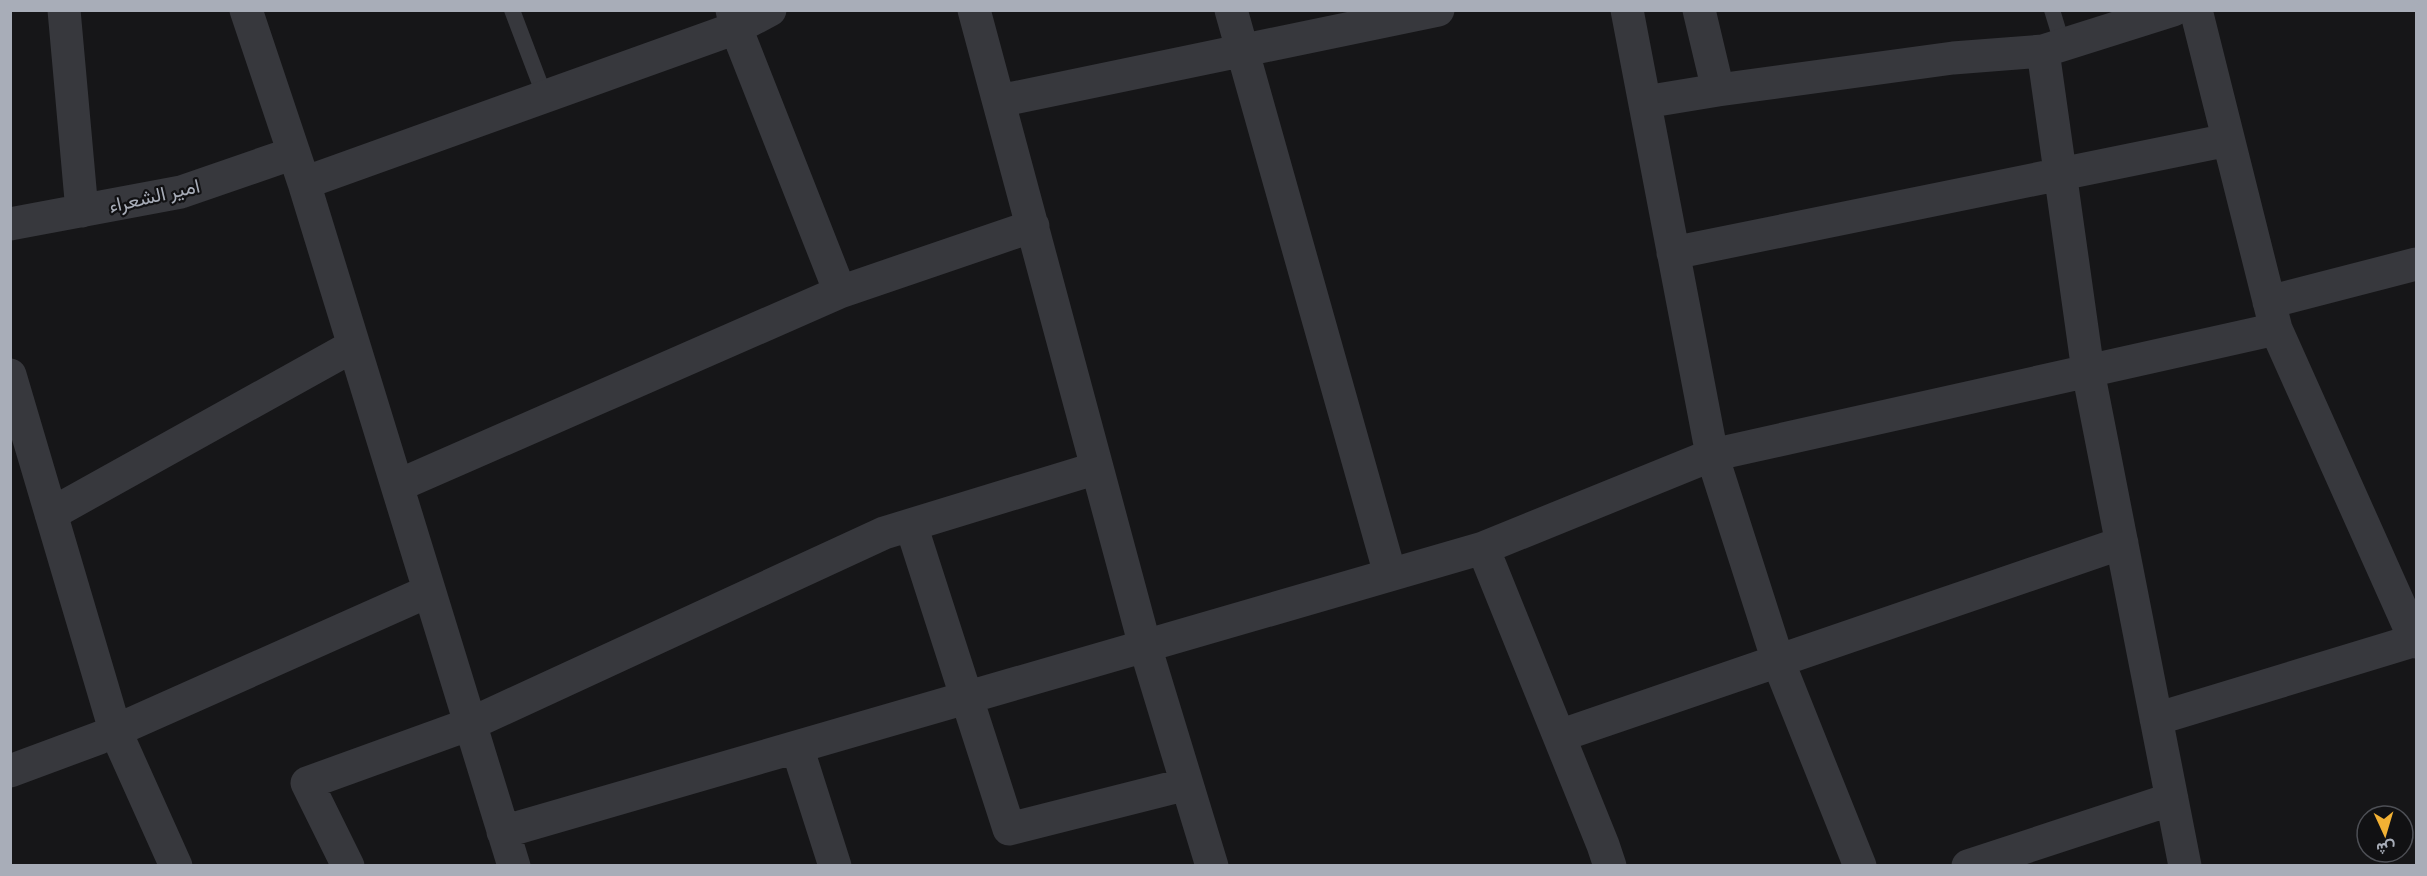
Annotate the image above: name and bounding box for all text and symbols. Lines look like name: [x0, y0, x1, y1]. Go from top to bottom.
street label: امير الشعراء: [106, 171, 202, 219]
north arrow: [2355, 804, 2415, 864]
text: ش: [2376, 837, 2396, 861]

